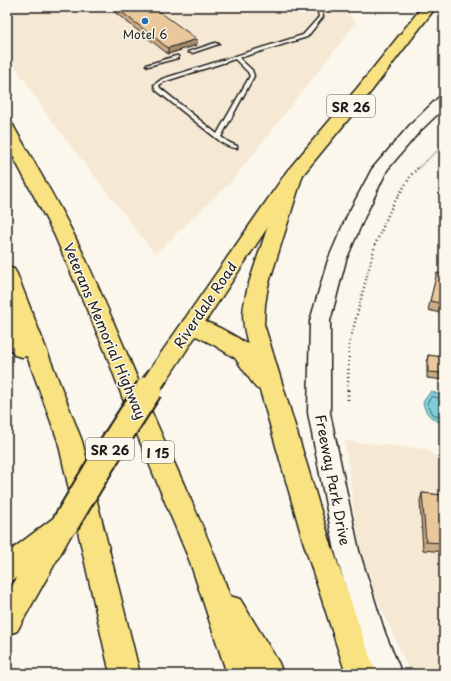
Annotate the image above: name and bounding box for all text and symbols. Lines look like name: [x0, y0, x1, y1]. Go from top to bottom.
marker: Motel 6: [140, 16, 150, 26]
place label: Motel 6: [123, 25, 167, 43]
road number: SR 26: [327, 95, 375, 117]
street label: Veterans Memorial Highway: [58, 239, 152, 423]
street label: Riverdale Road: [168, 257, 242, 353]
street label: Freeway Park Drive: [310, 413, 356, 548]
road number: SR 26: [86, 438, 134, 460]
road number: I 15: [142, 441, 174, 463]

